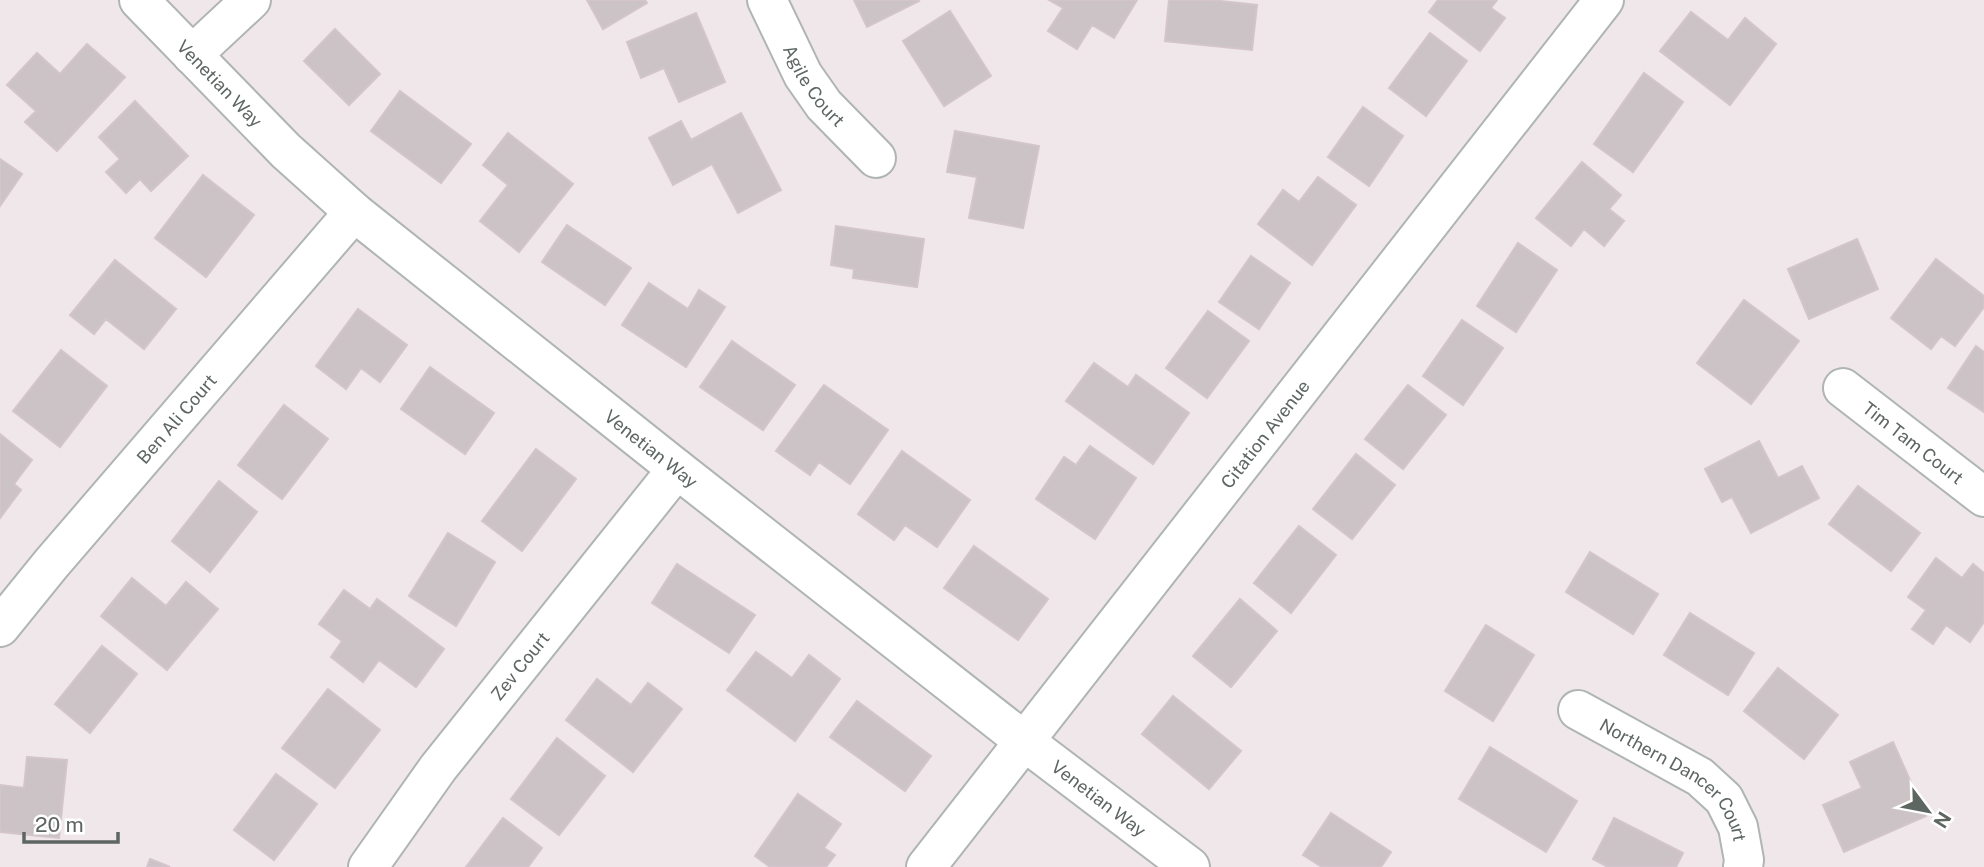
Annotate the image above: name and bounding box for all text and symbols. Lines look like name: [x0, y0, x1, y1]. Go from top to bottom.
street label: Venetian Way: [173, 35, 267, 131]
street label: Agile Court: [779, 41, 849, 131]
street label: Ben Ali Court: [132, 370, 220, 467]
street label: Citation Avenue: [1216, 375, 1314, 492]
street label: Tim Tam Court: [1859, 397, 1968, 488]
street label: Venetian Way: [600, 405, 702, 492]
street label: Zev Court: [486, 627, 553, 704]
street label: Northern Dancer Court: [1596, 714, 1751, 843]
street label: Venetian Way: [1048, 755, 1151, 841]
north arrow: [1893, 776, 1963, 846]
scale bar: [24, 800, 119, 844]
text: N: [1929, 808, 1956, 832]
text: 20 m: [35, 812, 84, 837]

